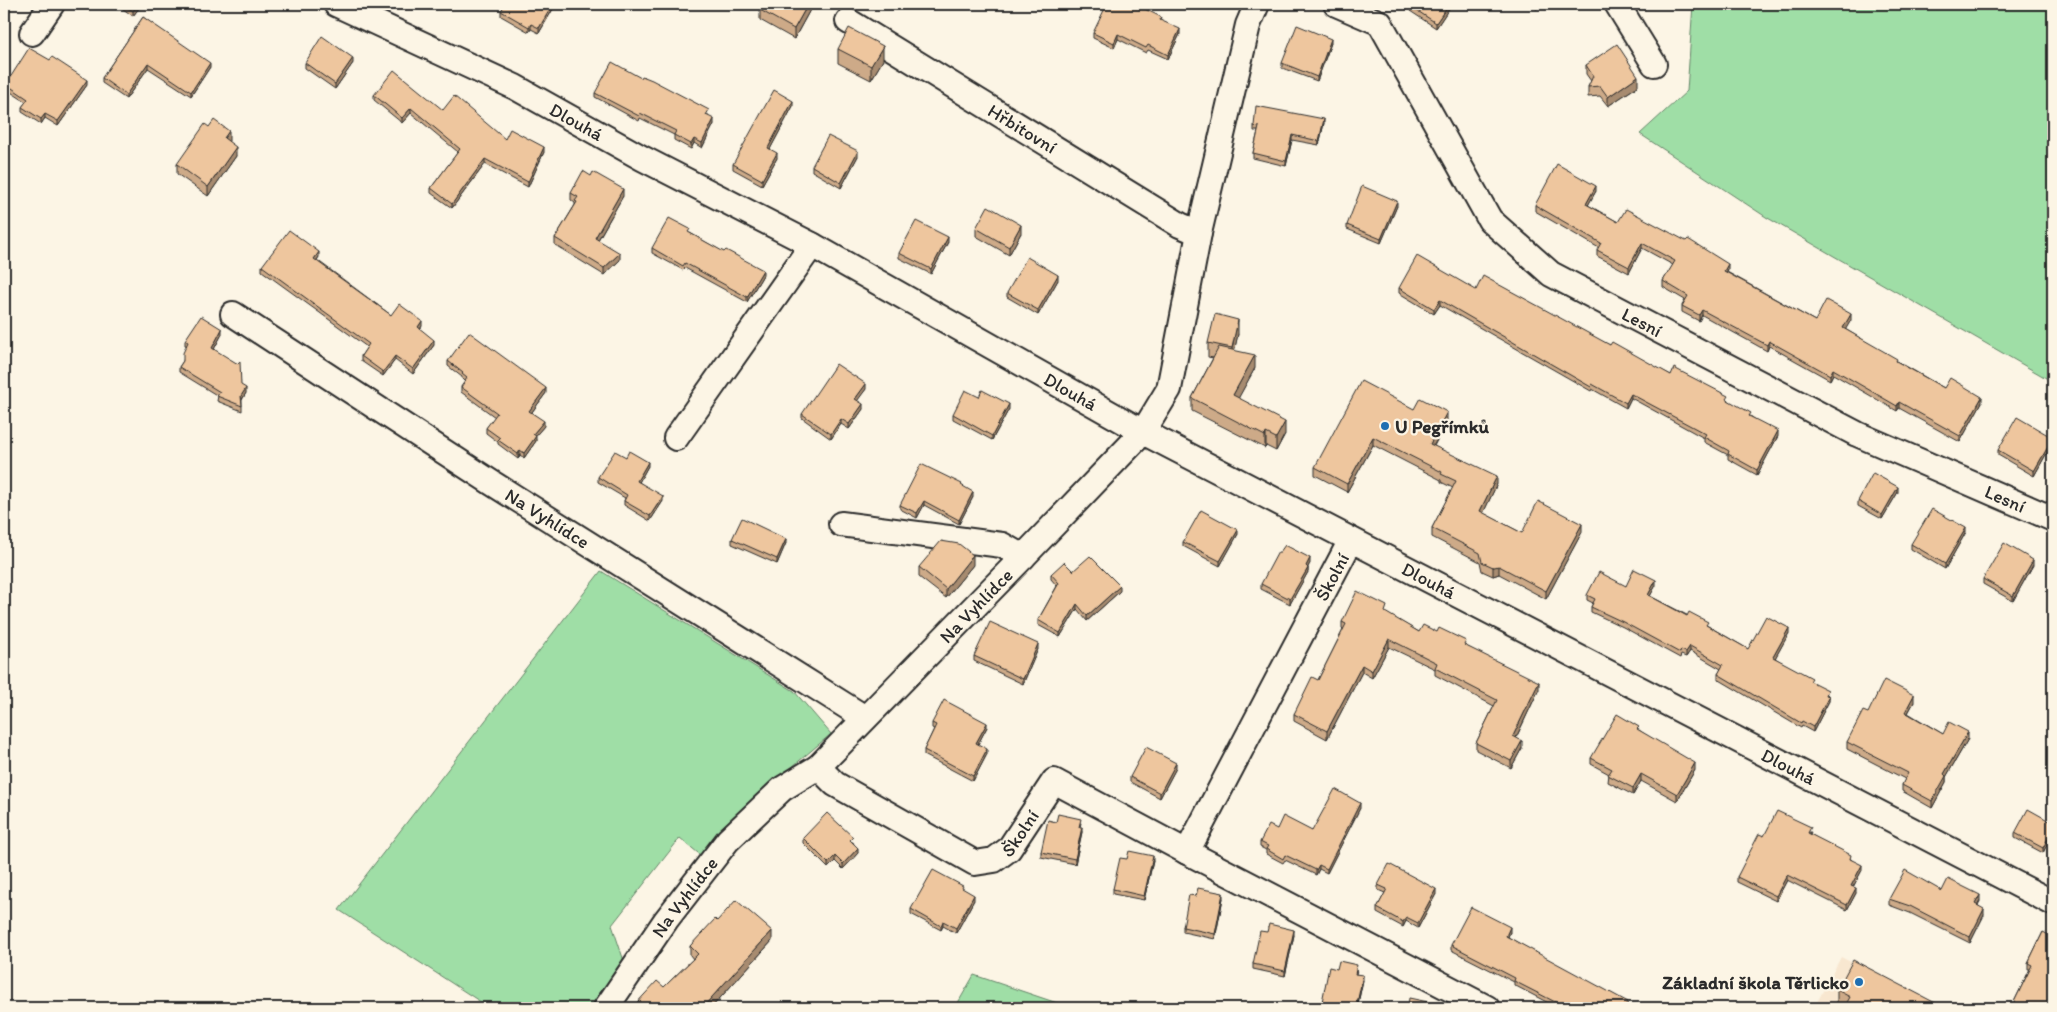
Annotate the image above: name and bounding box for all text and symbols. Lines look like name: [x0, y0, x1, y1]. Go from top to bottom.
street label: Dlouhá: [546, 97, 608, 146]
street label: Hřbitovní: [984, 98, 1061, 158]
street label: Lesní: [1618, 302, 1666, 342]
street label: Dlouhá: [1040, 367, 1102, 415]
place label: U Pegřímků: [1395, 415, 1489, 438]
marker: U Pegřímků: [1379, 420, 1391, 432]
street label: Lesní: [1981, 479, 2029, 517]
street label: Na Vyhlídce: [501, 483, 594, 553]
street label: Školní: [1310, 549, 1354, 605]
street label: Dlouhá: [1398, 557, 1460, 604]
street label: Na Vyhlídce: [934, 563, 1017, 648]
street label: Dlouhá: [1758, 743, 1820, 790]
street label: Školní: [997, 805, 1043, 862]
street label: Na Vyhlídce: [646, 852, 722, 942]
place label: Základní škola Těrlicko: [1662, 971, 1849, 994]
marker: Základní škola Těrlicko: [1853, 976, 1865, 988]

